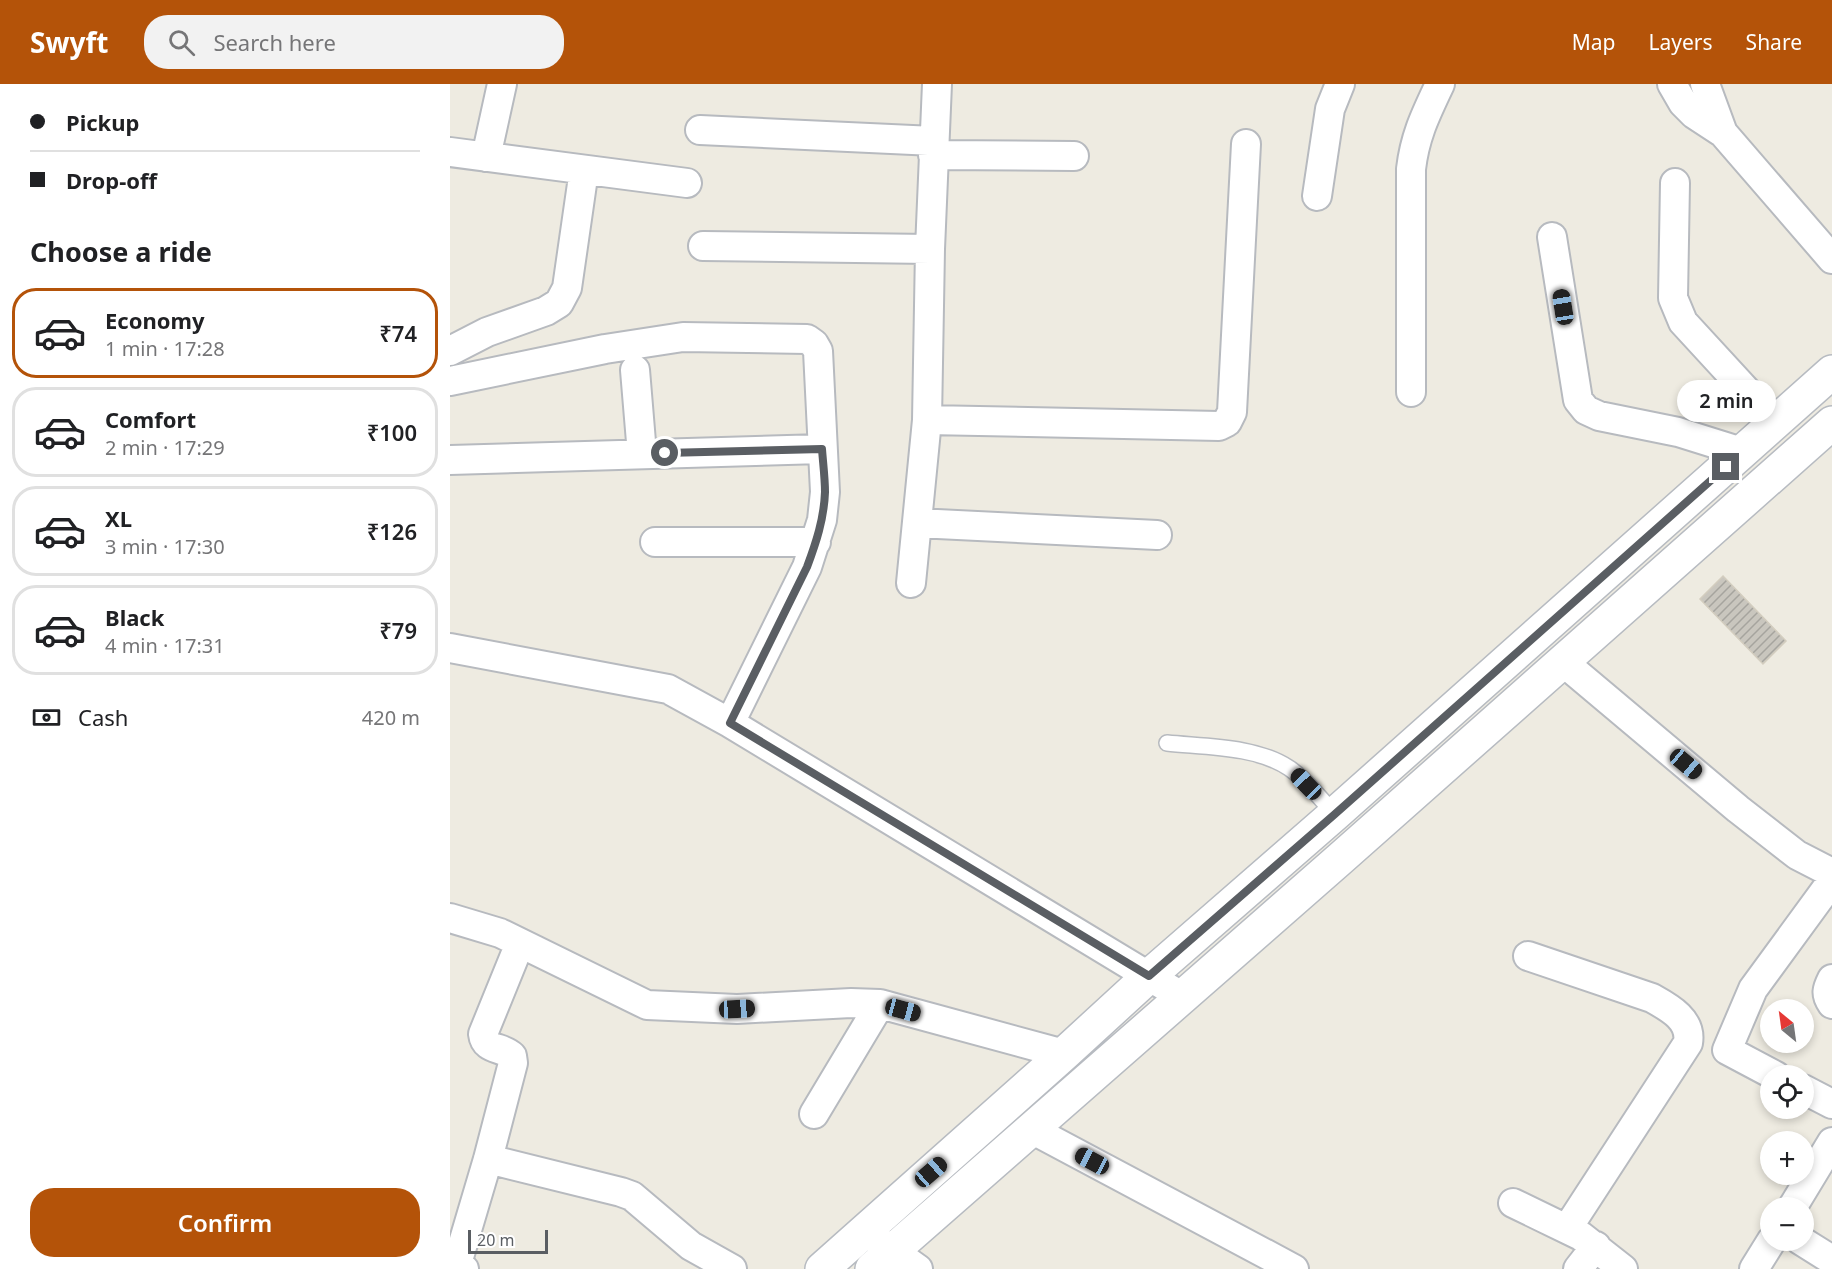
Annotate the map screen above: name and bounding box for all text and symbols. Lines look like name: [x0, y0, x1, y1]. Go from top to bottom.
search box: [144, 15, 564, 69]
text: Swyft: [30, 23, 108, 61]
icon: search: [165, 26, 198, 59]
text: Search here: [213, 27, 336, 57]
text: Map: [1572, 28, 1616, 56]
text: Layers: [1649, 28, 1713, 56]
text: Share: [1746, 28, 1802, 56]
text: Pickup: [66, 107, 139, 137]
text: Drop-off: [66, 165, 157, 195]
text: Choose a ride: [30, 233, 212, 270]
car: [1551, 288, 1575, 326]
text: Economy: [105, 305, 204, 335]
icon: car: [33, 306, 87, 360]
text: ₹74: [379, 318, 417, 348]
text: 1 min · 17:28: [105, 335, 225, 362]
callout: 2 min: [1676, 380, 1776, 422]
text: 2 min: [1699, 387, 1754, 414]
text: Comfort: [105, 404, 196, 434]
icon: car: [33, 405, 87, 459]
text: ₹100: [367, 417, 417, 447]
text: 2 min · 17:29: [105, 434, 225, 461]
route start: [651, 439, 678, 466]
route end: [1712, 453, 1739, 480]
text: XL: [105, 503, 132, 533]
icon: car: [33, 504, 87, 558]
text: ₹126: [367, 516, 417, 546]
text: 3 min · 17:30: [105, 533, 225, 560]
text: Black: [105, 602, 164, 632]
icon: car: [33, 603, 87, 657]
text: ₹79: [379, 615, 417, 645]
text: 4 min · 17:31: [105, 632, 225, 659]
icon: cash: [30, 701, 63, 734]
text: Cash: [78, 702, 128, 732]
text: 420 m: [362, 704, 420, 731]
car: [1666, 746, 1706, 782]
car: [1287, 765, 1325, 803]
car: [883, 997, 923, 1023]
car: [719, 999, 755, 1019]
north arrow: [1760, 999, 1814, 1053]
map controls: [1760, 999, 1814, 1251]
button: locate: [1760, 1065, 1814, 1119]
button: +: [1760, 1131, 1814, 1185]
car: [1072, 1145, 1112, 1177]
car: [912, 1153, 950, 1191]
button: Confirm: [30, 1188, 420, 1257]
button: −: [1760, 1197, 1814, 1251]
scale bar: [468, 1227, 548, 1254]
text: 20 m: [477, 1229, 514, 1251]

